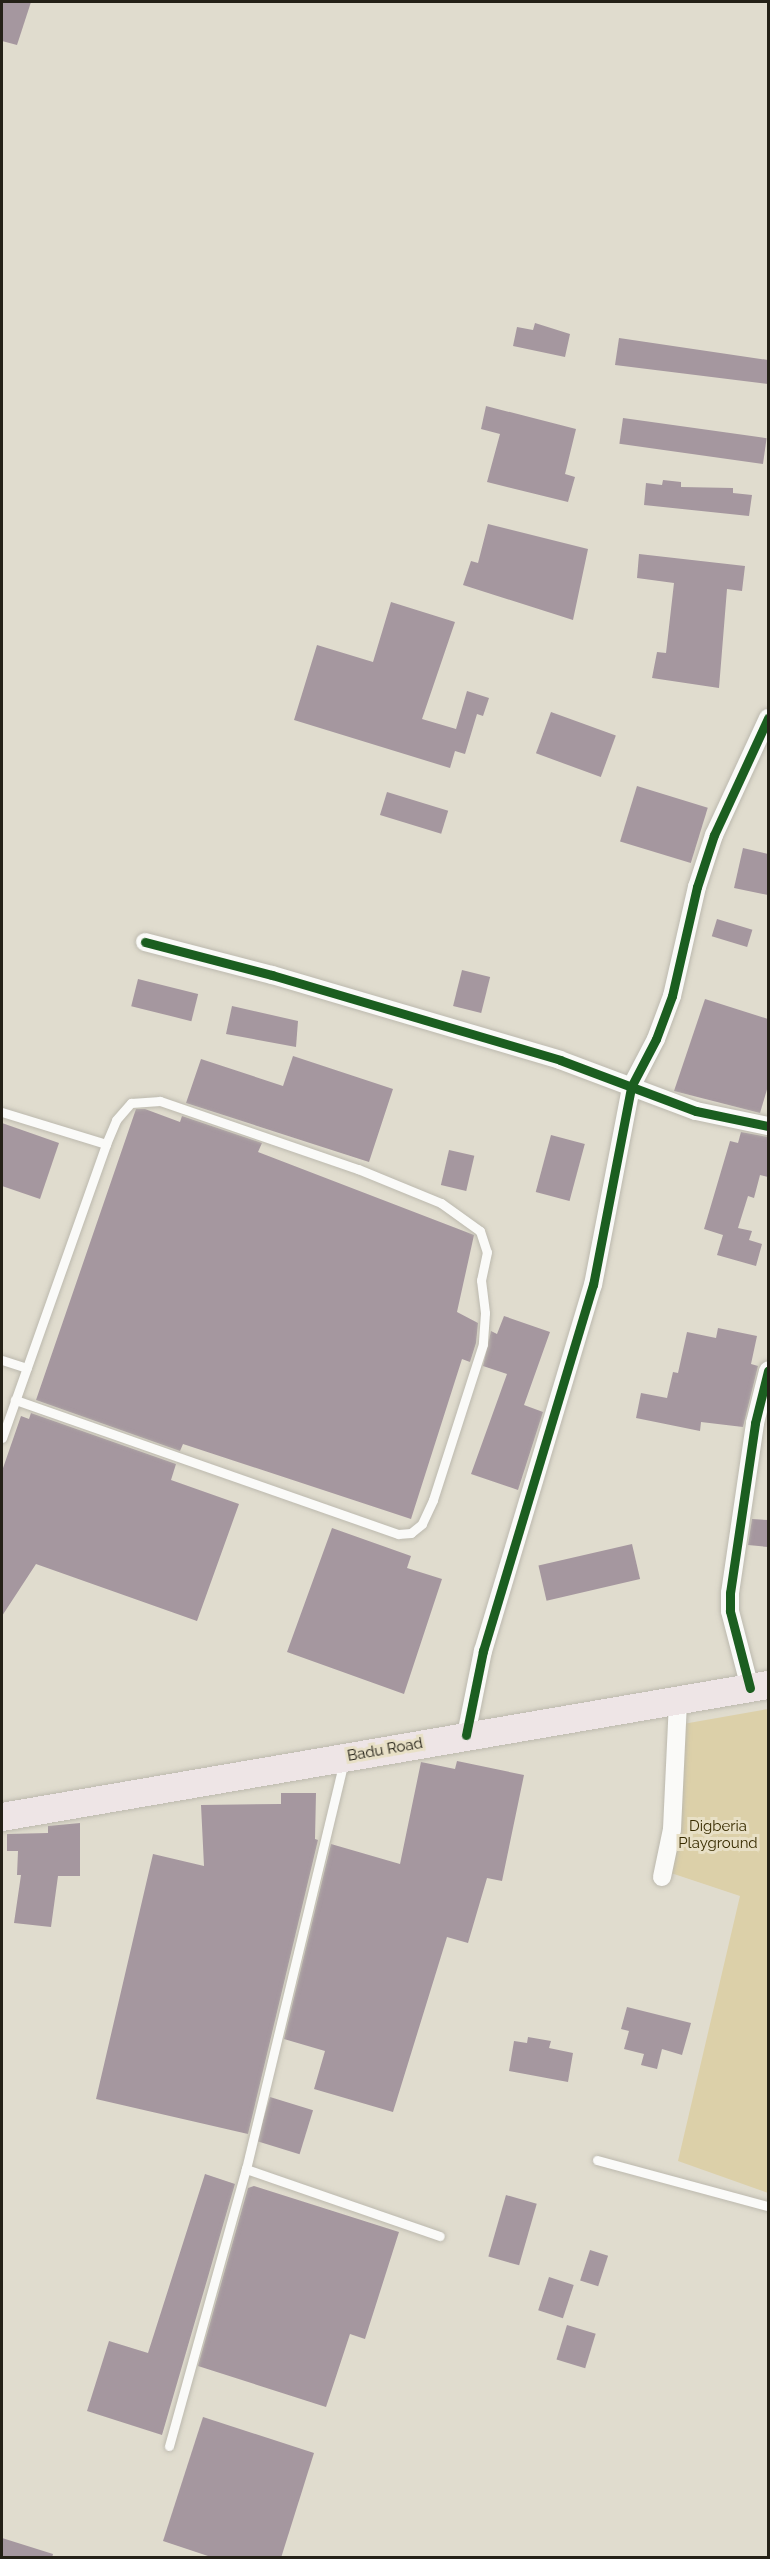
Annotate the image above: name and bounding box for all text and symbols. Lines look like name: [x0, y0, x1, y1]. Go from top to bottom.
street label: Badu Road: [346, 1735, 424, 1765]
park label: Digberia Playground: [678, 1817, 758, 1852]

